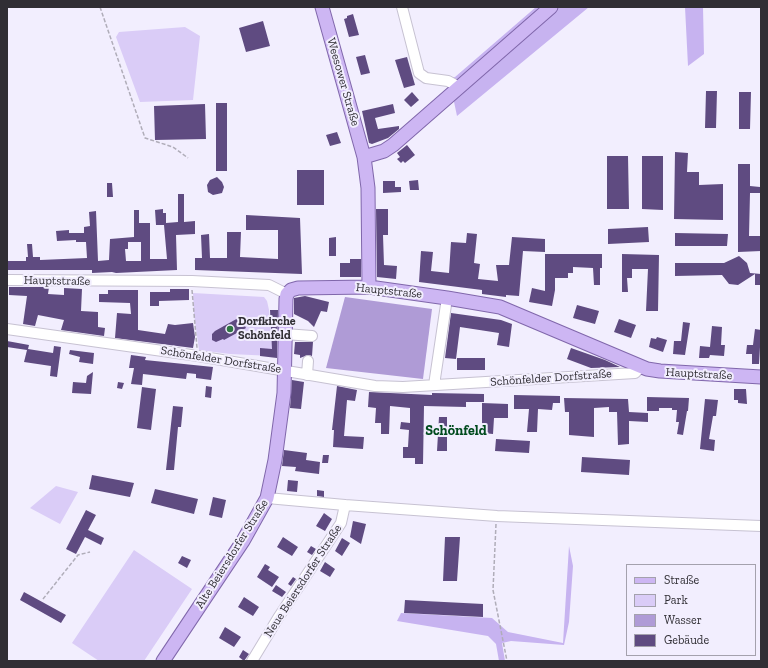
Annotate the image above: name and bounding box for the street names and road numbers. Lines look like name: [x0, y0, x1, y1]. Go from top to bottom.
street label: Weesower Straße: [324, 36, 362, 128]
street label: Hauptstraße: [24, 273, 90, 289]
street label: Hauptstraße: [355, 280, 423, 302]
street label: Schönfelder Dorfstraße: [160, 343, 282, 377]
street label: Hauptstraße: [665, 365, 733, 383]
street label: Schönfelder Dorfstraße: [490, 367, 612, 389]
street label: Alte Beiersdorfer Straße: [192, 497, 272, 611]
street label: Neue Beiersdorfer Straße: [261, 522, 345, 640]

